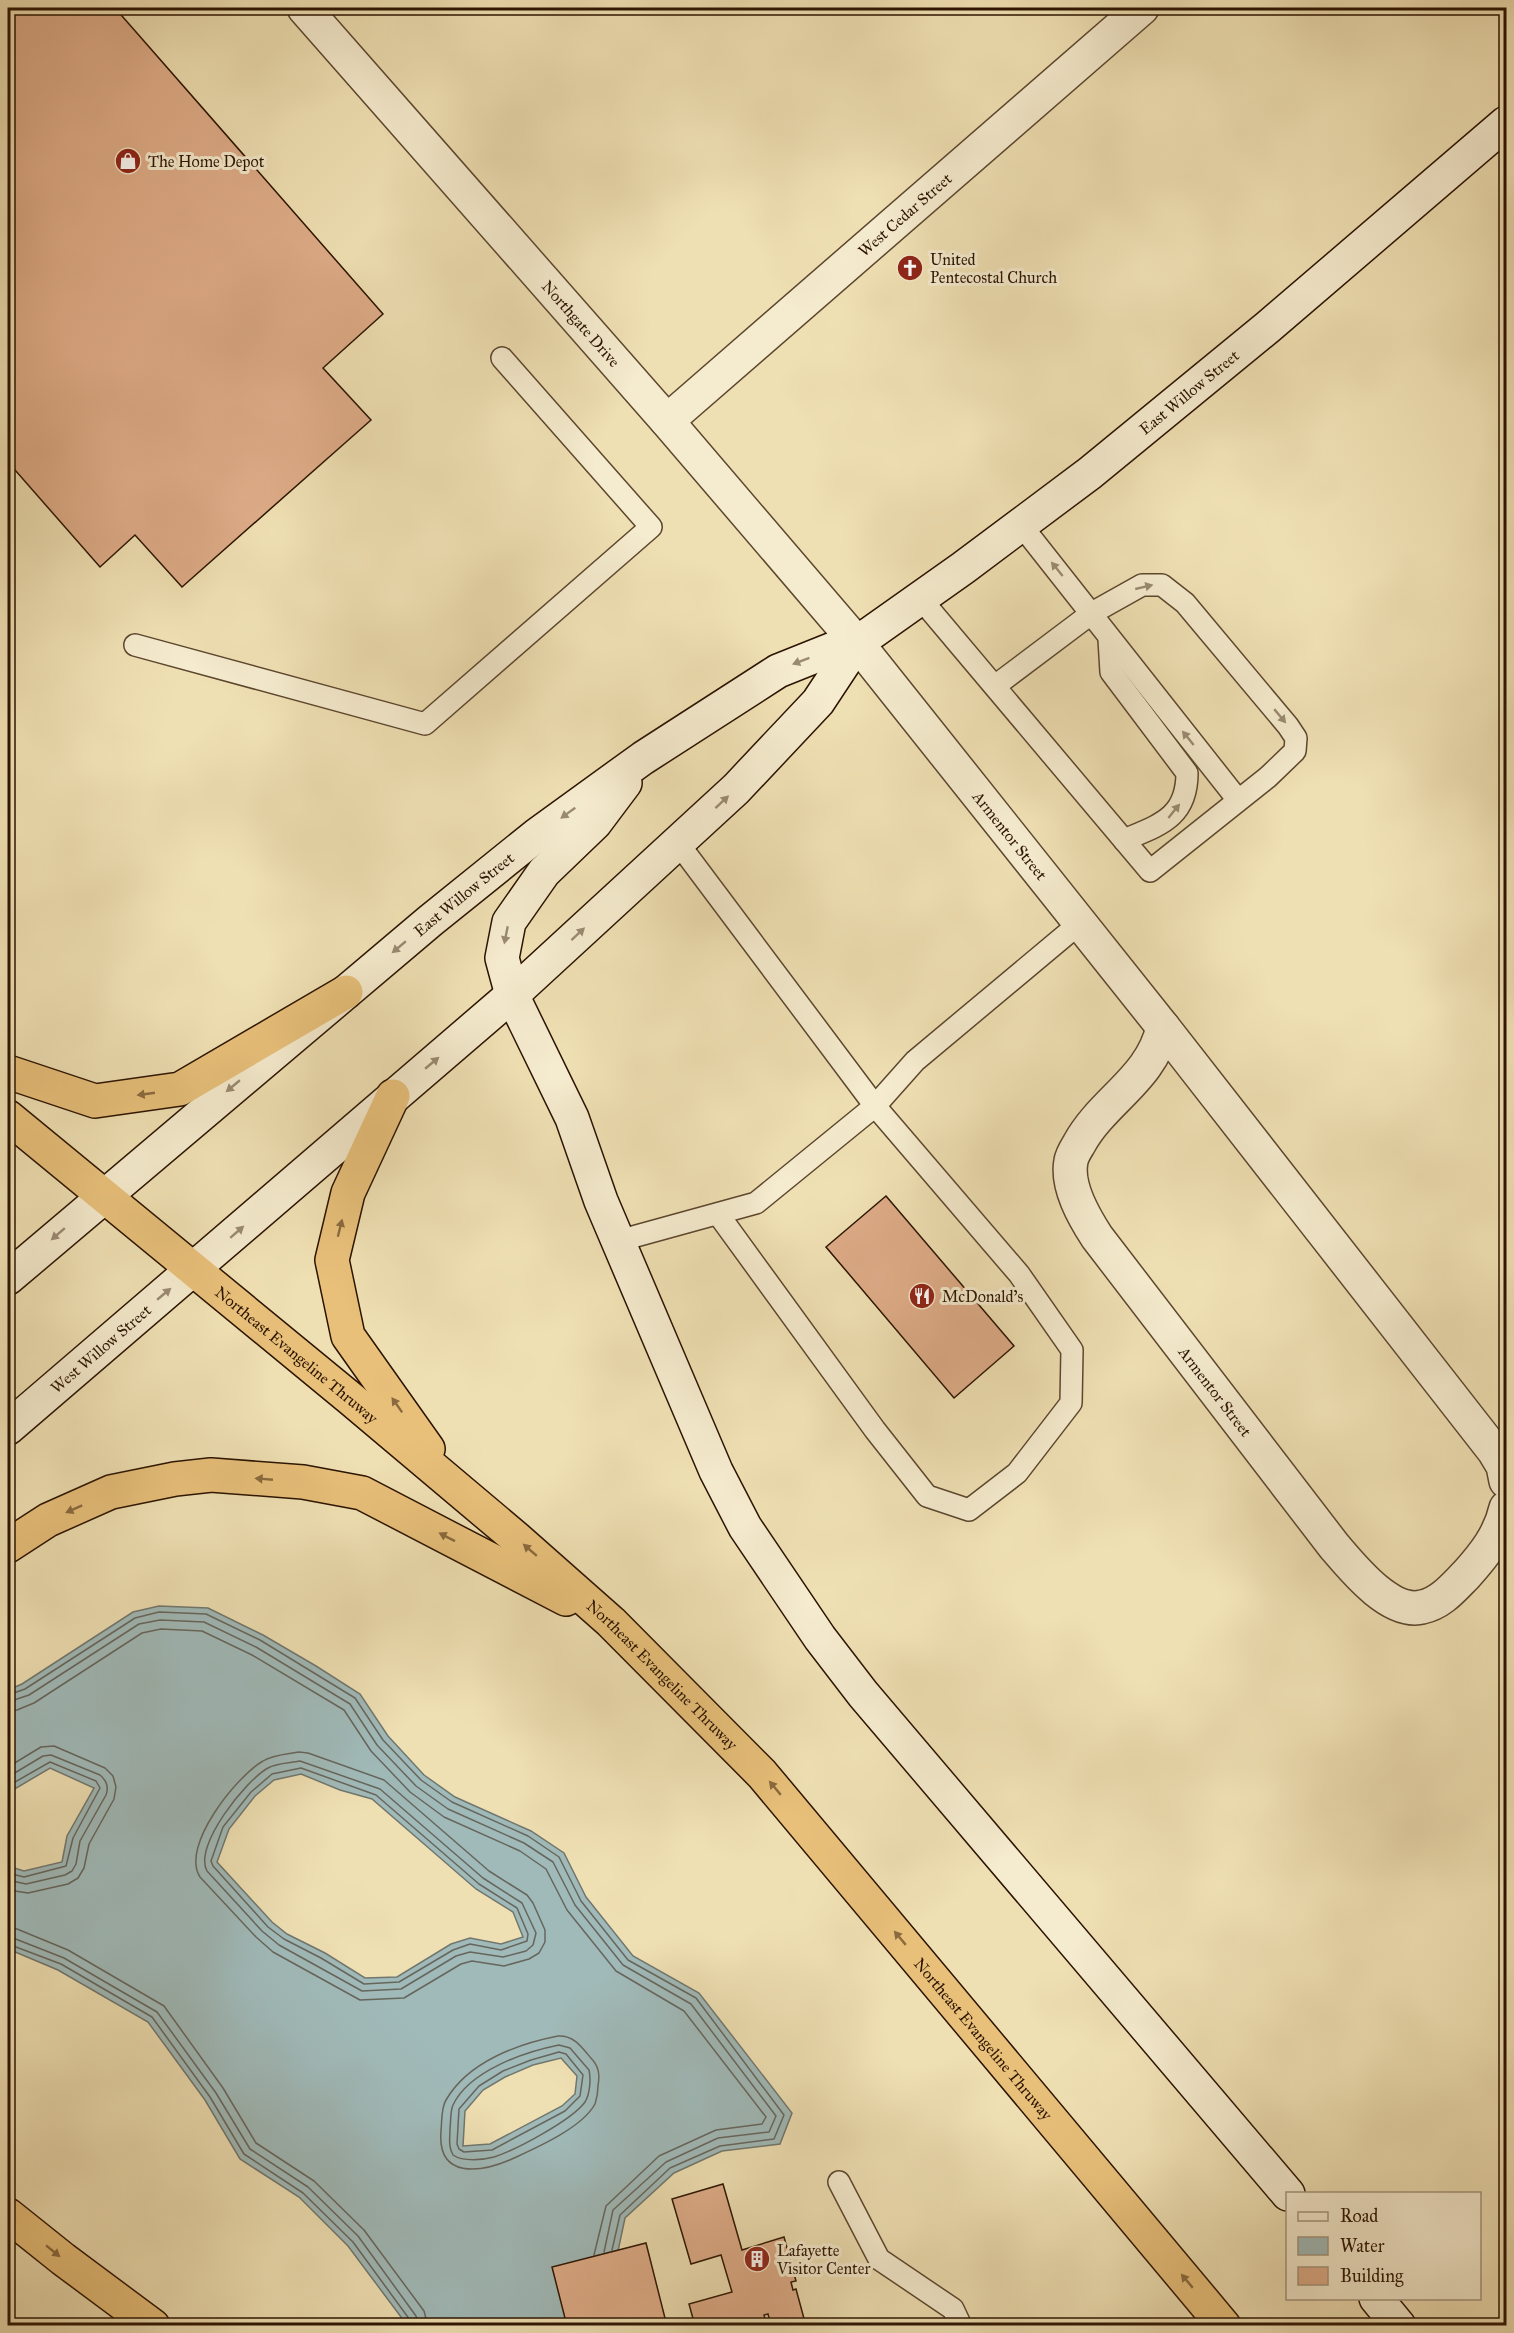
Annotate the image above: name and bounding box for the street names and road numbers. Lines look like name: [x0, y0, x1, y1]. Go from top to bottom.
street label: West Cedar Street: [854, 169, 956, 261]
street label: Northgate Drive: [538, 277, 624, 371]
street label: East Willow Street: [1136, 346, 1243, 439]
street label: Armentor Street: [968, 787, 1051, 884]
street label: East Willow Street: [410, 848, 518, 940]
street label: Northeast Evangeline Thruway: [211, 1282, 382, 1428]
street label: West Willow Street: [47, 1300, 155, 1397]
street label: Armentor Street: [1174, 1342, 1256, 1441]
street label: Northeast Evangeline Thruway: [583, 1596, 742, 1754]
street label: Northeast Evangeline Thruway: [910, 1954, 1057, 2124]

